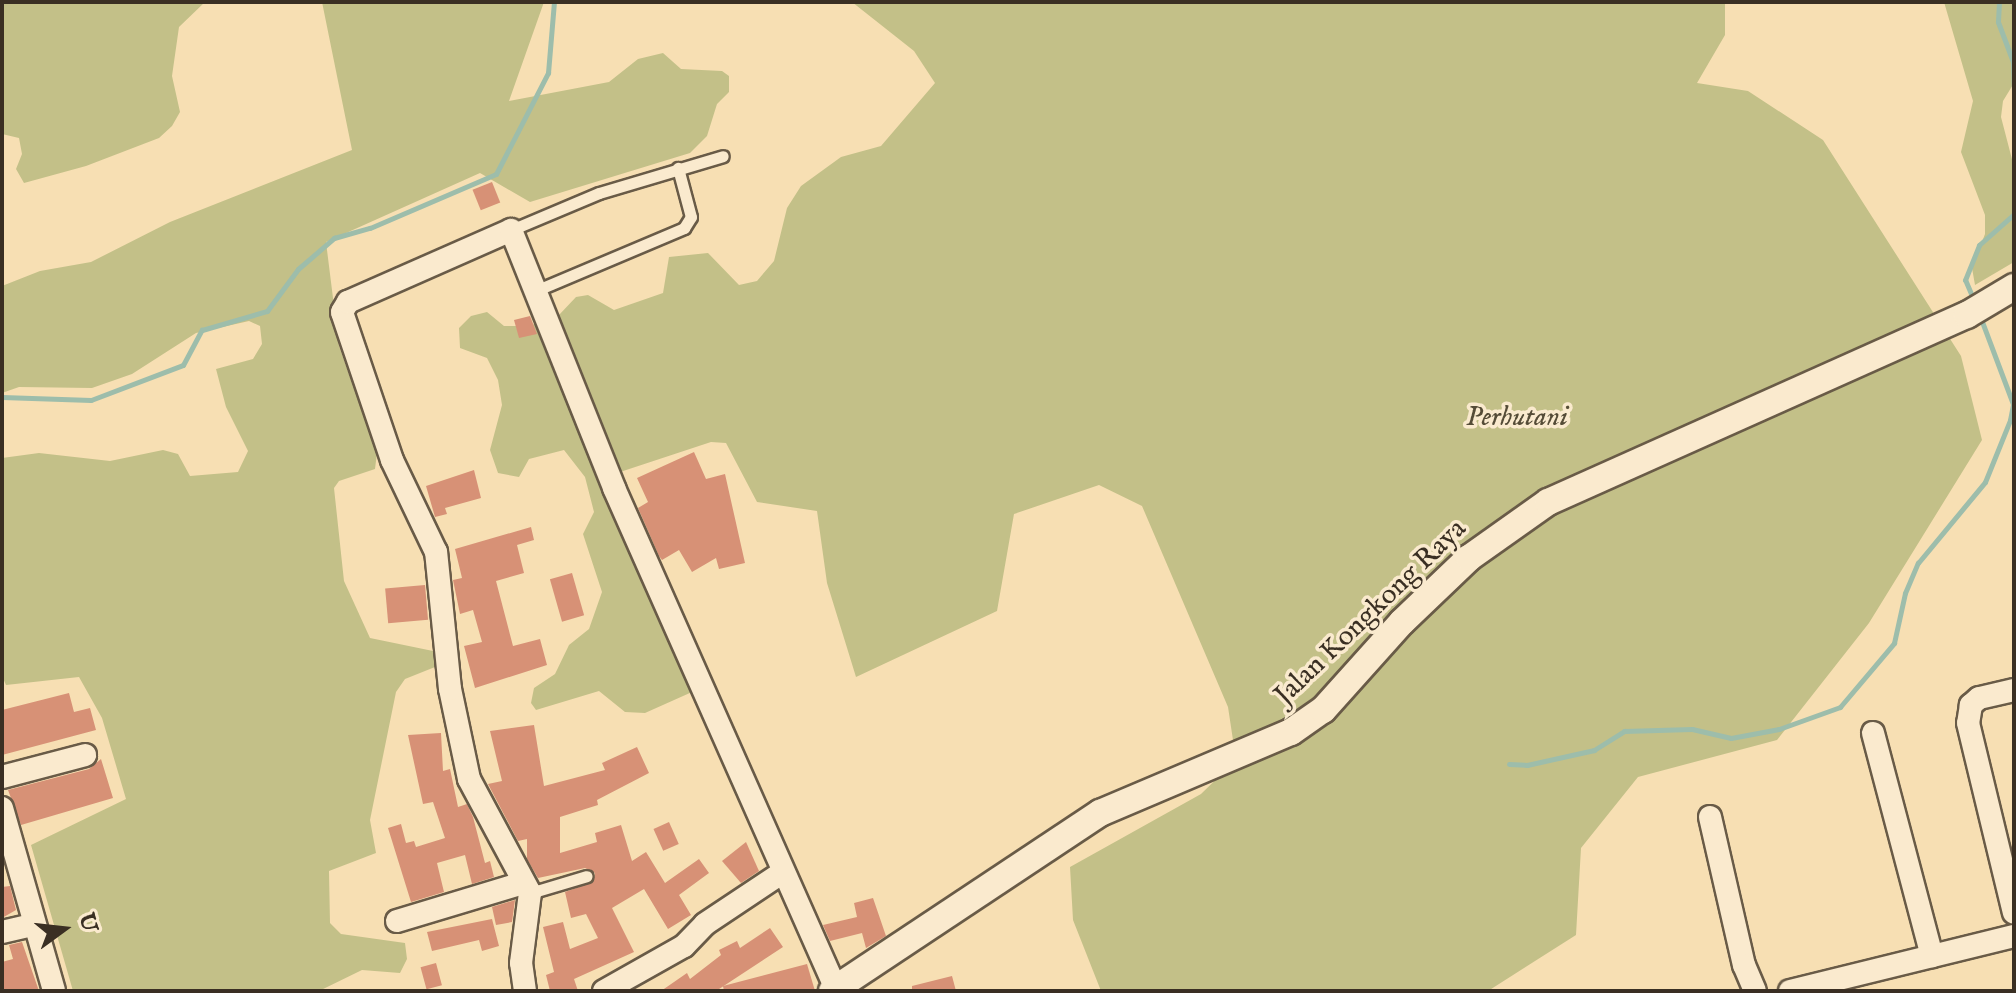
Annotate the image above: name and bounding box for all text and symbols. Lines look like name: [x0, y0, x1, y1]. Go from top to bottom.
park label: Perhutani: [1466, 401, 1568, 435]
street label: Jalan Kongkong Raya: [1268, 513, 1474, 713]
north arrow: [24, 889, 104, 969]
text: U: [71, 910, 103, 935]

